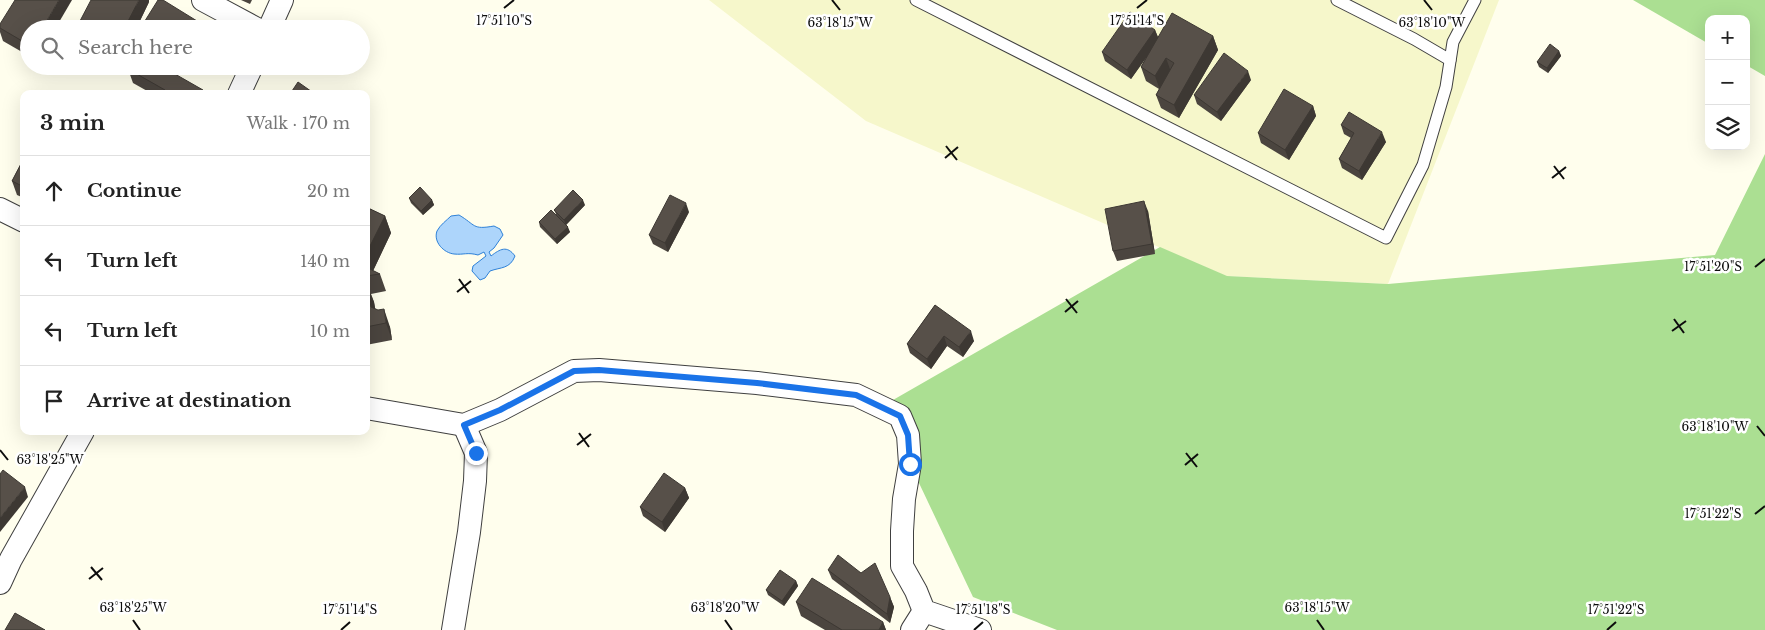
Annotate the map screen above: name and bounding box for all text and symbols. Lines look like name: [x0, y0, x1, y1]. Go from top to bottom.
text: 17°51'10"S: [476, 13, 532, 28]
text: 17°51'14"S: [1110, 13, 1164, 28]
text: 63°18'15"W: [807, 15, 873, 30]
text: 63°18'10"W: [1399, 15, 1466, 30]
map controls: [1705, 15, 1750, 150]
button: +: [1705, 15, 1750, 60]
search box: [20, 20, 370, 75]
icon: search: [38, 34, 66, 62]
text: Search here: [78, 36, 193, 59]
button: −: [1705, 60, 1750, 105]
button: layers: [1705, 105, 1750, 150]
text: 3 min: [40, 110, 105, 136]
text: Walk · 170 m: [247, 113, 350, 133]
icon: ahead: [40, 177, 68, 205]
text: Continue: [87, 179, 182, 202]
text: 20 m: [307, 181, 350, 201]
icon: left: [40, 247, 68, 275]
text: Turn left: [87, 249, 178, 272]
text: 140 m: [300, 251, 350, 271]
text: 17°51'20"S: [1684, 259, 1742, 274]
icon: left: [40, 317, 68, 345]
text: Turn left: [87, 319, 178, 342]
text: 10 m: [310, 321, 350, 341]
icon: arrive: [40, 387, 68, 415]
text: Arrive at destination: [87, 389, 291, 412]
text: 63°18'10"W: [1682, 419, 1749, 434]
route end: [465, 442, 488, 465]
text: 63°18'25"W: [16, 452, 84, 467]
route start: [899, 453, 922, 476]
text: 17°51'22"S: [1685, 506, 1742, 521]
text: 63°18'25"W: [99, 600, 167, 615]
text: 63°18'20"W: [691, 600, 760, 615]
text: 63°18'15"W: [1284, 600, 1350, 615]
text: 17°51'14"S: [323, 602, 377, 617]
text: 17°51'18"S: [956, 602, 1011, 617]
text: 17°51'22"S: [1588, 602, 1645, 617]

